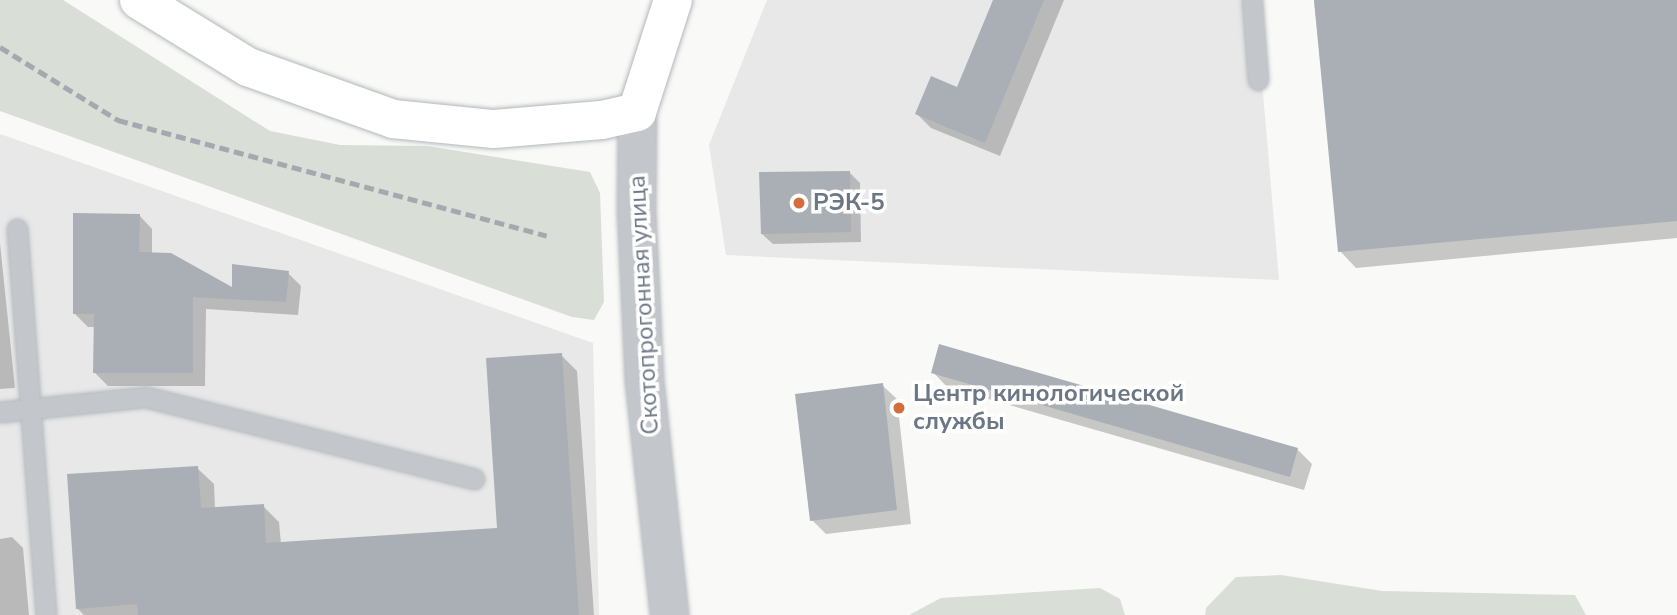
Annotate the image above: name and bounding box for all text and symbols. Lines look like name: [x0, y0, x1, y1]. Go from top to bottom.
street label: Скотопрогонная улица: [623, 175, 665, 435]
place label: РЭК-5: [813, 189, 885, 217]
marker: РЭК-5: [791, 195, 807, 211]
place label: Центр кинологической службы: [913, 380, 1184, 436]
marker: Центр кинологической службы: [891, 400, 907, 416]

